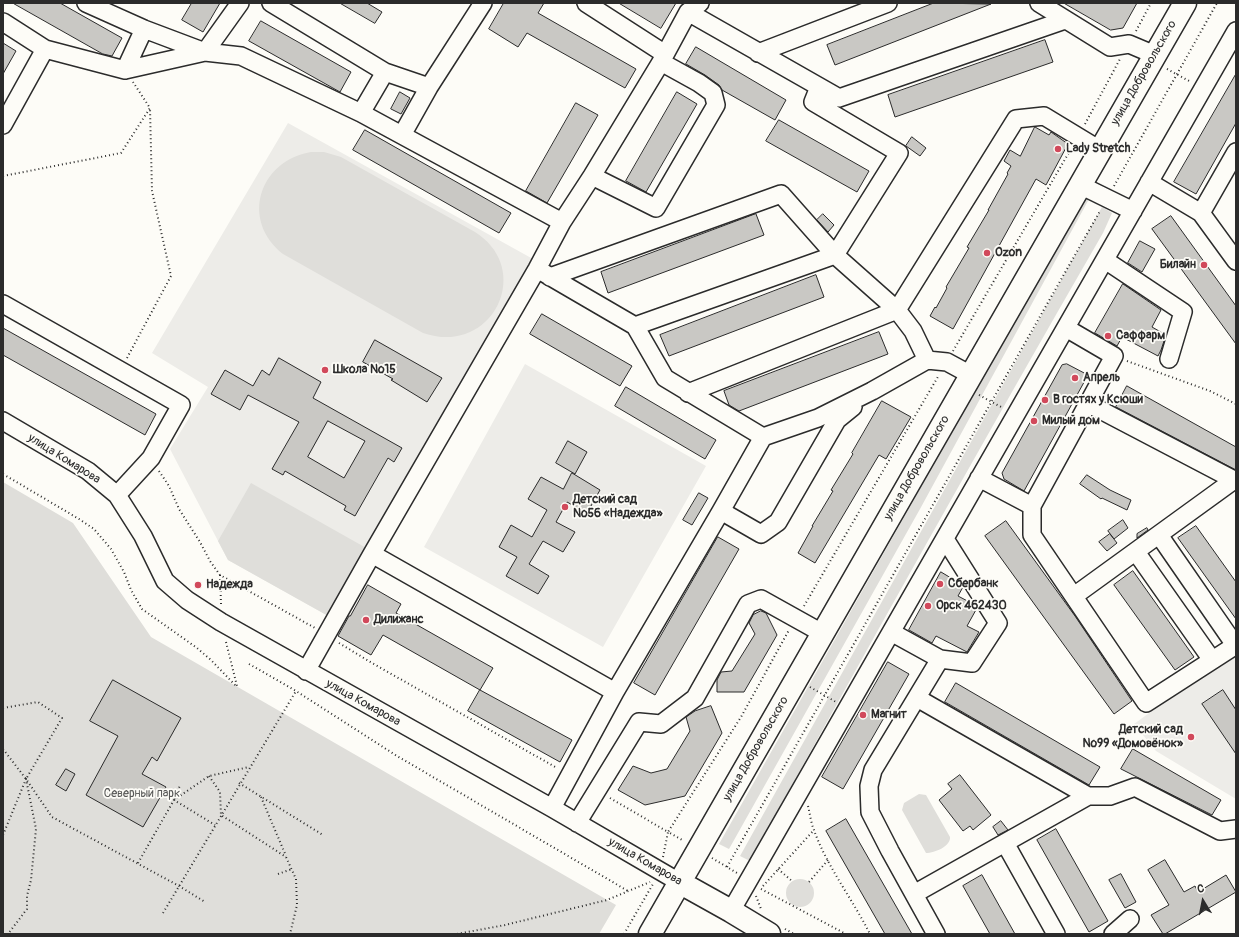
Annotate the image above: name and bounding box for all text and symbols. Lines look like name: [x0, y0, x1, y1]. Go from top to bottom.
street label: улица Добровольского: [1108, 18, 1180, 128]
place label: Lady Stretch: [1066, 142, 1130, 156]
marker: Lady Stretch: [1053, 144, 1063, 154]
place label: Ozon: [995, 246, 1022, 260]
marker: Ozon: [982, 248, 992, 258]
place label: Билайн: [1160, 258, 1196, 272]
marker: Билайн: [1199, 260, 1209, 270]
place label: Саффарм: [1116, 329, 1165, 343]
marker: Саффарм: [1103, 331, 1113, 341]
place label: Школа №15: [333, 363, 396, 377]
marker: Школа №15: [320, 365, 330, 375]
place label: Апрель: [1083, 371, 1120, 385]
marker: Апрель: [1070, 373, 1080, 383]
place label: В гостях у Ксюши: [1053, 393, 1143, 407]
marker: В гостях у Ксюши: [1040, 395, 1050, 405]
street label: улица Добровольского: [881, 413, 953, 523]
place label: Милый дом: [1042, 414, 1100, 428]
marker: Милый дом: [1029, 416, 1039, 426]
street label: улица Комарова: [25, 431, 103, 487]
place label: Детский сад №56 «Надежда»: [573, 493, 662, 521]
marker: Детский сад №56 «Надежда»: [560, 502, 570, 512]
place label: Сбербанк: [948, 577, 999, 591]
place label: Надежда: [206, 578, 253, 592]
marker: Сбербанк: [935, 579, 945, 589]
marker: Надежда: [193, 580, 203, 590]
place label: Орск 462430: [936, 599, 1007, 613]
marker: Орск 462430: [923, 601, 933, 611]
place label: Дилижанс: [374, 613, 424, 627]
marker: Дилижанс: [361, 615, 371, 625]
street label: улица Комарова: [323, 677, 403, 729]
street label: улица Добровольского: [720, 694, 792, 804]
place label: Магнит: [871, 708, 907, 722]
marker: Магнит: [858, 710, 868, 720]
place label: Детский сад №99 «Домовёнок»: [1082, 723, 1183, 751]
marker: Детский сад №99 «Домовёнок»: [1186, 732, 1196, 742]
park label: Северный парк: [104, 787, 180, 801]
street label: улица Комарова: [605, 835, 685, 889]
north arrow: [1183, 881, 1223, 921]
text: С: [1196, 882, 1205, 896]

